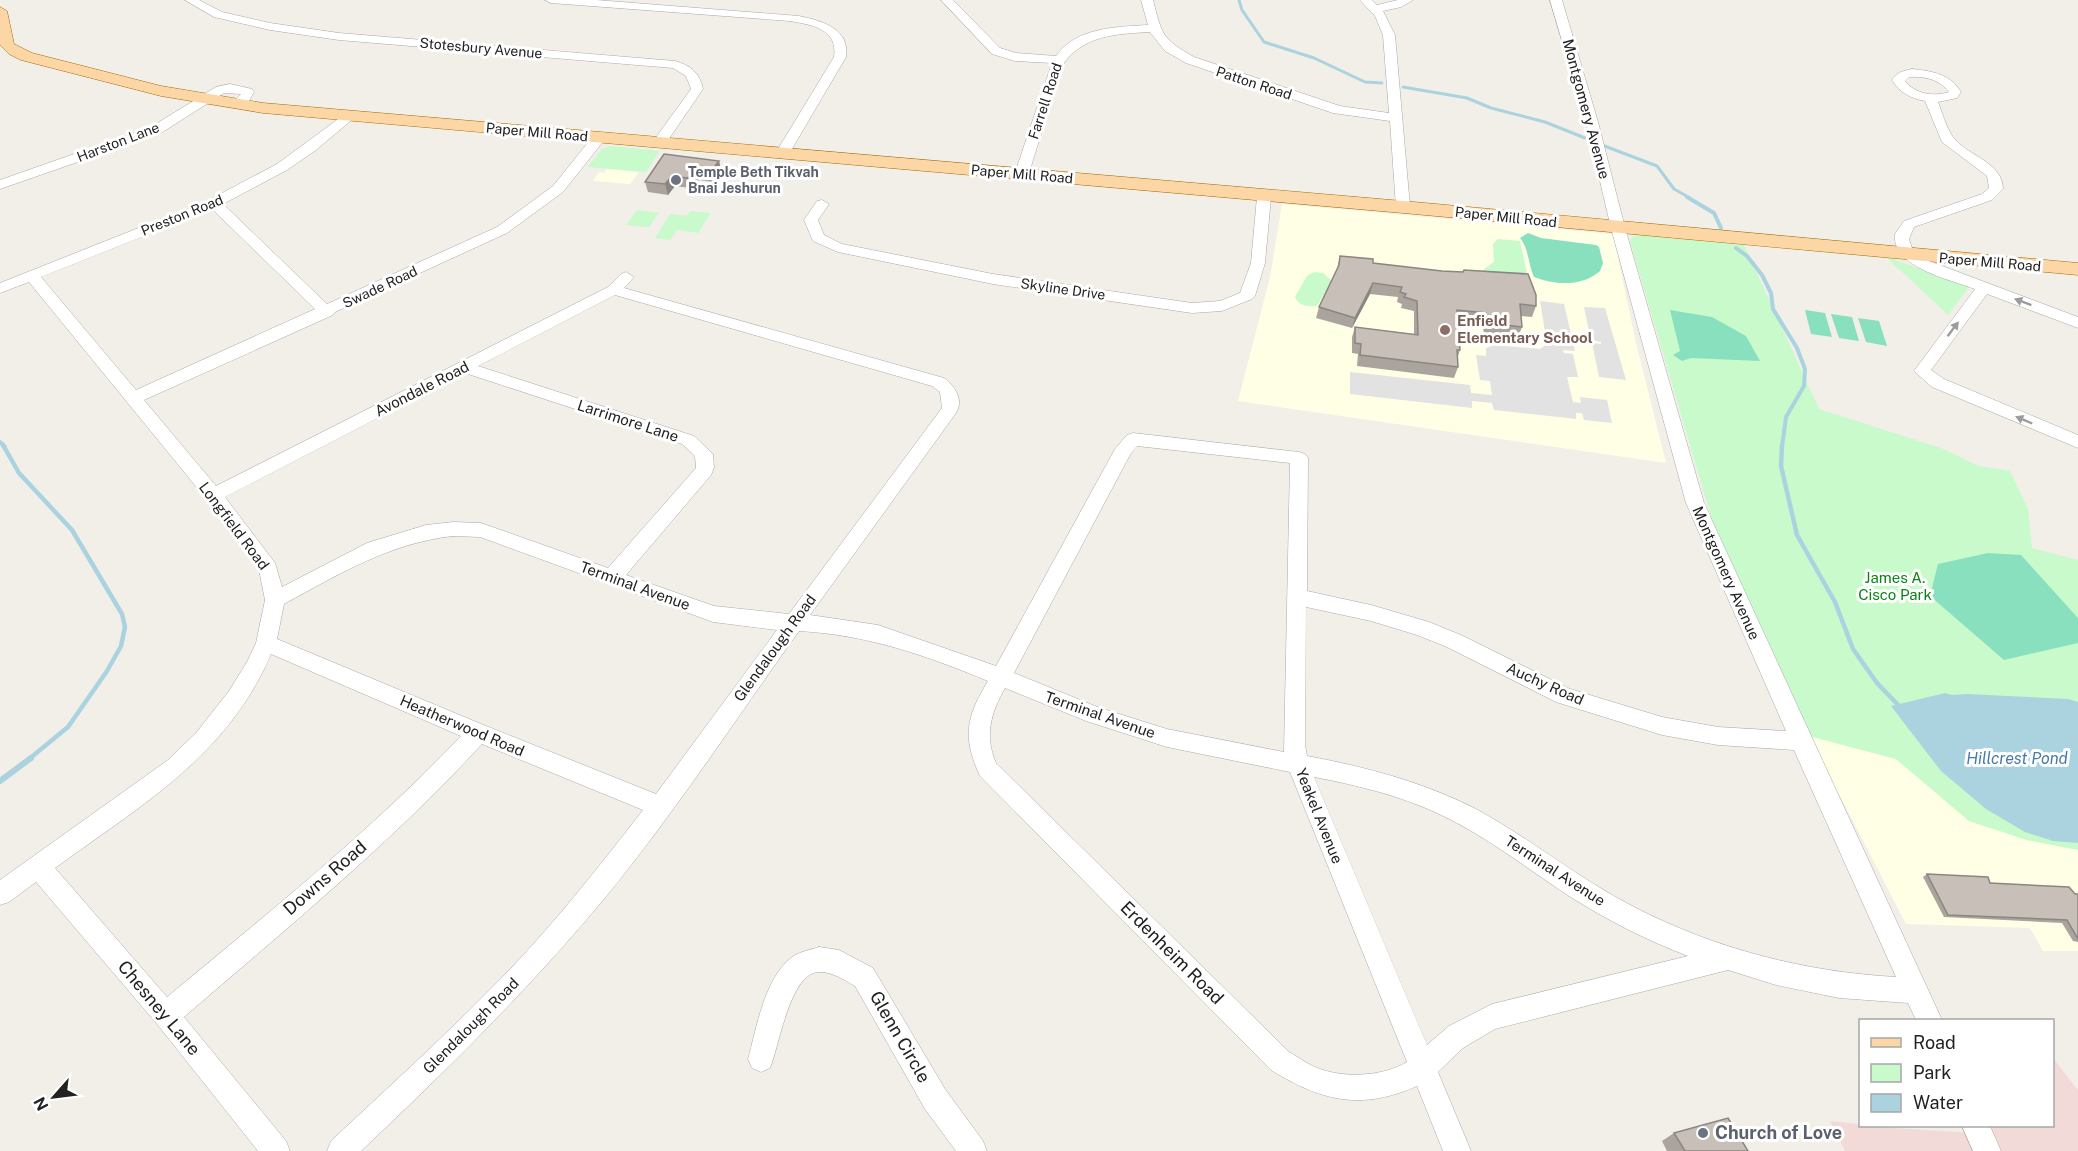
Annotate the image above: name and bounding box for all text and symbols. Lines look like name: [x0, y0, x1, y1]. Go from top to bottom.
street label: Stotesbury Avenue: [419, 35, 543, 61]
street label: Montgomery Avenue: [1560, 37, 1613, 181]
street label: Farrell Road: [1025, 61, 1065, 141]
street label: Patton Road: [1214, 63, 1294, 103]
street label: Harston Lane: [75, 119, 162, 165]
street label: Paper Mill Road: [485, 120, 589, 144]
street label: Paper Mill Road: [970, 162, 1074, 186]
place label: Temple Beth Tikvah Bnai Jeshurun: [688, 164, 819, 196]
marker: Temple Beth Tikvah Bnai Jeshurun: [669, 173, 683, 187]
street label: Preston Road: [139, 191, 225, 239]
street label: Paper Mill Road: [1454, 204, 1558, 230]
street label: Paper Mill Road: [1938, 250, 2042, 274]
street label: Swade Road: [340, 263, 420, 311]
street label: Skyline Drive: [1020, 275, 1106, 303]
one-way arrow: [2014, 297, 2032, 307]
place label: Enfield Elementary School: [1457, 312, 1593, 346]
one-way arrow: [1947, 322, 1959, 338]
marker: Enfield Elementary School: [1438, 323, 1452, 337]
street label: Avondale Road: [372, 358, 472, 420]
street label: Larrimore Lane: [575, 396, 681, 445]
one-way arrow: [2015, 415, 2033, 424]
street label: Longfield Road: [196, 479, 273, 573]
street label: Montgomery Avenue: [1689, 503, 1764, 642]
street label: Terminal Avenue: [578, 558, 692, 613]
park label: James A. Cisco Park: [1858, 569, 1932, 603]
street label: Glendalough Road: [730, 591, 819, 704]
street label: Auchy Road: [1504, 659, 1586, 708]
street label: Terminal Avenue: [1043, 688, 1158, 741]
street label: Heatherwood Road: [397, 692, 527, 759]
water label: Hillcrest Pond: [1966, 749, 2069, 768]
street label: Yeakel Avenue: [1293, 766, 1346, 866]
street label: Terminal Avenue: [1502, 832, 1608, 909]
street label: Downs Road: [279, 836, 370, 919]
street label: Erdenheim Road: [1117, 897, 1228, 1008]
street label: Chesney Lane: [114, 956, 205, 1059]
street label: Glendalough Road: [419, 974, 522, 1077]
street label: Glenn Circle: [866, 987, 935, 1086]
legend: [1859, 1019, 2054, 1127]
text: Road: [1913, 1032, 1956, 1053]
text: Park: [1913, 1062, 1951, 1083]
north arrow: [24, 1067, 84, 1127]
text: Water: [1913, 1092, 1963, 1113]
text: N: [30, 1094, 53, 1114]
place label: Church of Love: [1715, 1122, 1842, 1143]
marker: Church of Love: [1696, 1126, 1710, 1140]

